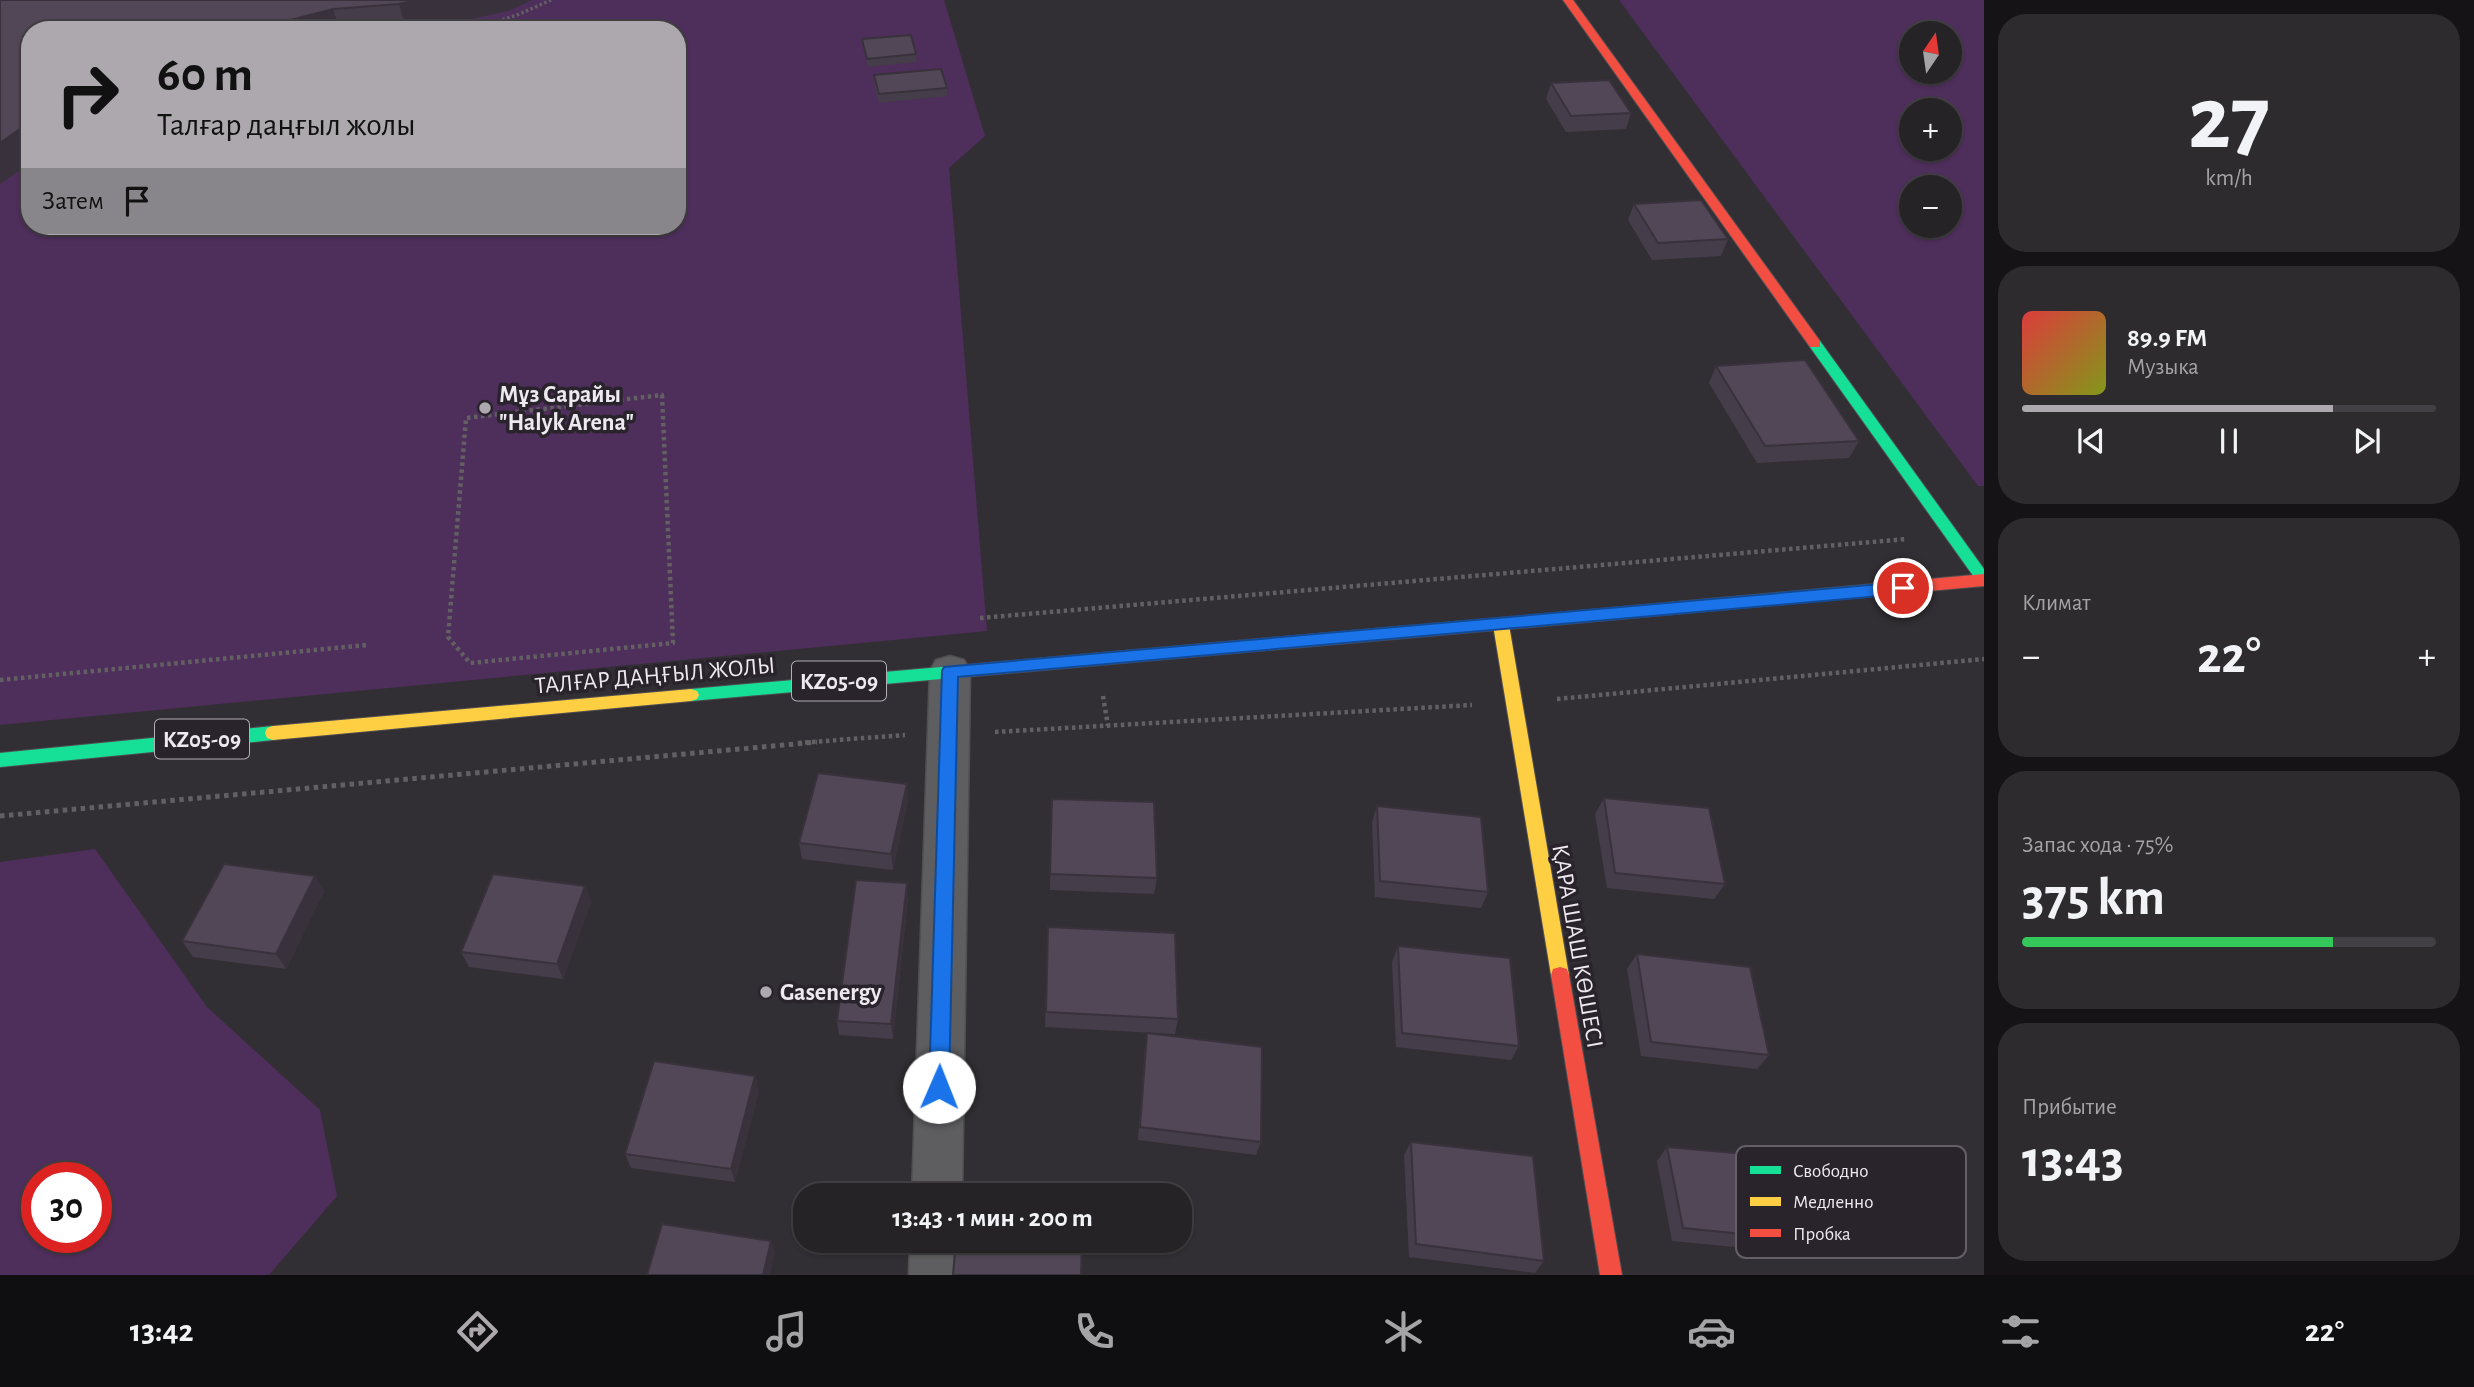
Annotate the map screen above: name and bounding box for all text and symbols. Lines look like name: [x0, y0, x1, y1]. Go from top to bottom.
north arrow: [1899, 21, 1962, 84]
map controls: [1899, 21, 1962, 238]
icon: right: [42, 49, 133, 140]
text: 60 m: [157, 51, 253, 100]
text: 27: [2188, 74, 2270, 165]
button: +: [1899, 98, 1962, 161]
text: Талғар даңғыл жолы: [157, 109, 416, 141]
text: km/h: [2205, 167, 2253, 190]
button: −: [1899, 175, 1962, 238]
icon: arrive: [118, 182, 156, 220]
text: Затем: [42, 188, 104, 214]
text: 89.9 FM: [2127, 325, 2207, 351]
text: Музыка: [2127, 356, 2199, 379]
place label: Мұз Сарайы "Halyk Arena": [499, 383, 634, 435]
marker: Мұз Сарайы "Halyk Arena": [477, 400, 493, 416]
icon: previous: [2072, 422, 2110, 460]
icon: pause: [2210, 422, 2248, 460]
icon: next: [2348, 422, 2386, 460]
pin: [1873, 558, 1933, 618]
icon: arrive: [1884, 569, 1922, 607]
text: Климат: [2022, 592, 2091, 615]
text: 22°: [2197, 630, 2261, 682]
text: −: [2022, 638, 2040, 676]
text: +: [2418, 638, 2436, 676]
street label: ТАЛҒАР ДАҢҒЫЛ ЖОЛЫ: [534, 654, 776, 698]
road number: KZ05-09: [792, 662, 886, 701]
road number: KZ05-09: [155, 720, 249, 758]
text: Запас хода · 75%: [2022, 834, 2174, 857]
street label: ҚАРА ШАШ КӨШЕСІ: [1547, 842, 1607, 1050]
text: 375 km: [2022, 872, 2165, 924]
place label: Gasenergy: [780, 981, 882, 1005]
marker: Gasenergy: [758, 984, 774, 1000]
position arrow: [902, 1050, 976, 1124]
text: Прибытие: [2022, 1096, 2117, 1119]
text: 13:43: [2022, 1134, 2124, 1186]
legend: [1736, 1146, 1966, 1258]
speed limit sign: 30: [21, 1162, 112, 1253]
text: Свободно: [1793, 1162, 1869, 1181]
text: Медленно: [1793, 1193, 1873, 1212]
text: 13:43 · 1 мин · 200 m: [892, 1205, 1093, 1231]
text: Пробка: [1793, 1225, 1851, 1244]
icon: directions: [453, 1307, 502, 1356]
icon: music: [762, 1307, 811, 1356]
icon: phone: [1070, 1307, 1119, 1356]
icon: climate: [1379, 1307, 1428, 1356]
icon: car: [1687, 1307, 1736, 1356]
icon: filters: [1996, 1307, 2045, 1356]
text: 13:42: [130, 1315, 194, 1347]
text: 22°: [2305, 1315, 2344, 1347]

